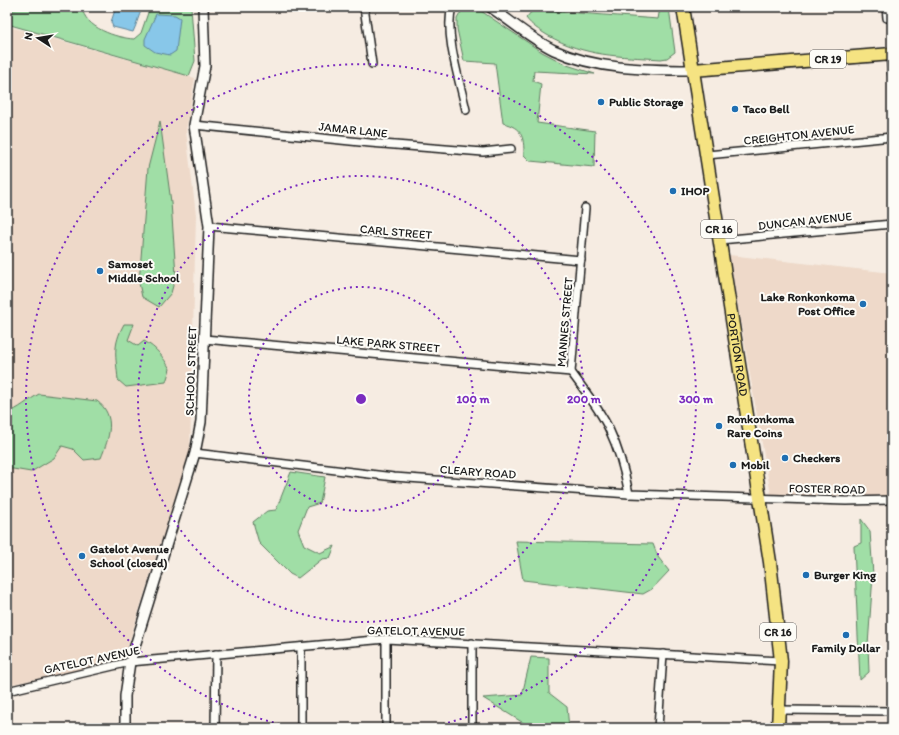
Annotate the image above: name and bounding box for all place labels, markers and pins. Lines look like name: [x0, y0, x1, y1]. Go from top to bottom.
place label: Public Storage: [609, 95, 684, 110]
marker: Public Storage: [596, 97, 606, 107]
place label: Taco Bell: [742, 102, 790, 116]
marker: Taco Bell: [730, 104, 740, 114]
place label: IHOP: [681, 184, 709, 198]
marker: IHOP: [668, 186, 678, 196]
place label: Samoset Middle School: [108, 257, 180, 285]
marker: Samoset Middle School: [95, 266, 105, 276]
place label: Lake Ronkonkoma Post Office: [760, 290, 856, 318]
marker: Lake Ronkonkoma Post Office: [858, 299, 868, 309]
centre of rings: [354, 392, 368, 406]
place label: Ronkonkoma Rare Coins: [727, 412, 795, 440]
marker: Ronkonkoma Rare Coins: [714, 421, 724, 431]
place label: Checkers: [793, 451, 841, 465]
marker: Checkers: [780, 453, 790, 463]
place label: Mobil: [741, 458, 770, 472]
marker: Mobil: [728, 460, 738, 470]
place label: Gatelot Avenue School (closed): [90, 542, 169, 571]
marker: Gatelot Avenue School (closed): [77, 551, 87, 561]
place label: Burger King: [814, 568, 877, 583]
marker: Burger King: [801, 570, 811, 580]
marker: Family Dollar: [841, 630, 851, 640]
place label: Family Dollar: [812, 641, 881, 656]

